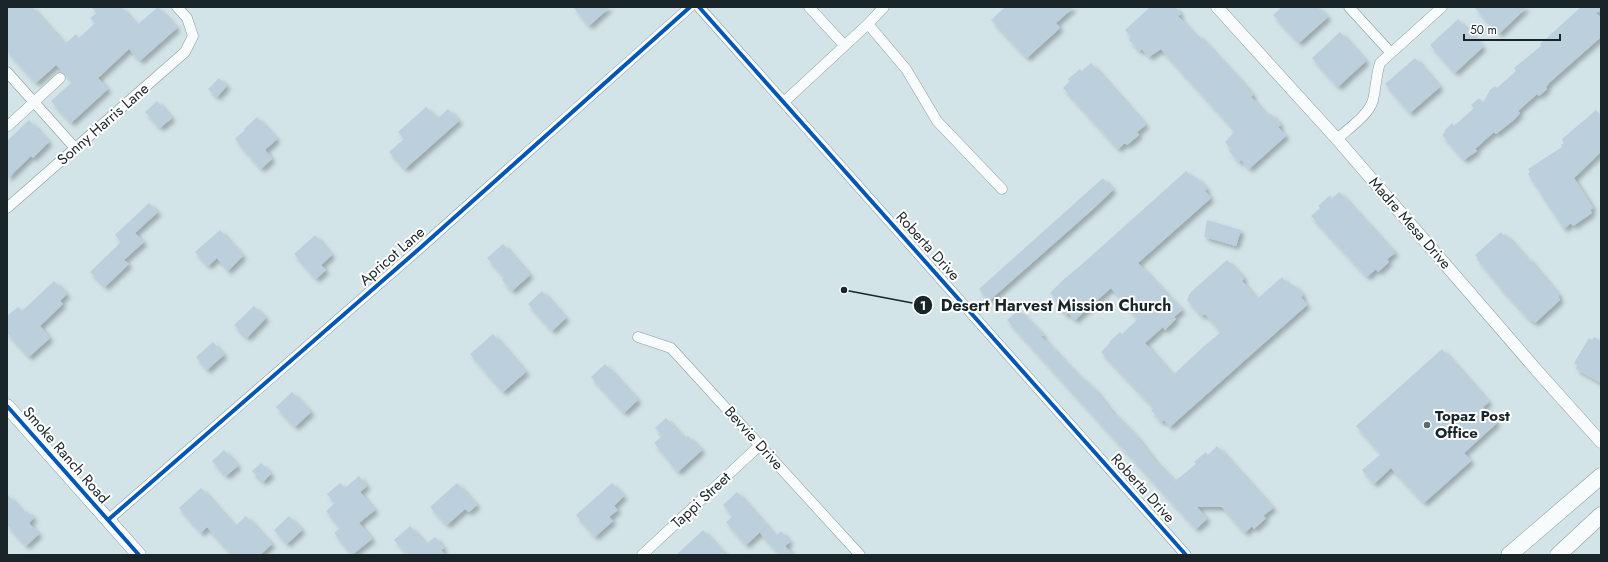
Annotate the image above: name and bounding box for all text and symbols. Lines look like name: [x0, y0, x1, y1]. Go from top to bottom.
scale bar: [1464, 16, 1560, 42]
text: 50 m: [1470, 21, 1497, 39]
street label: Sonny Harris Lane: [52, 78, 154, 170]
street label: Madre Mesa Drive: [1364, 172, 1457, 274]
street label: Roberta Drive: [891, 206, 965, 286]
street label: Apricot Lane: [354, 221, 430, 291]
callout: Desert Harvest Mission Church: [913, 291, 1179, 319]
text: Desert Harvest Mission Church: [941, 294, 1171, 317]
text: 1: [920, 297, 926, 315]
street label: Bevvie Drive: [719, 401, 789, 475]
street label: Smoke Ranch Road: [18, 402, 114, 508]
place label: Topaz Post Office: [1435, 405, 1510, 444]
marker: Topaz Post Office: [1422, 420, 1432, 430]
street label: Roberta Drive: [1106, 448, 1180, 528]
street label: Tappi Street: [666, 466, 736, 533]

